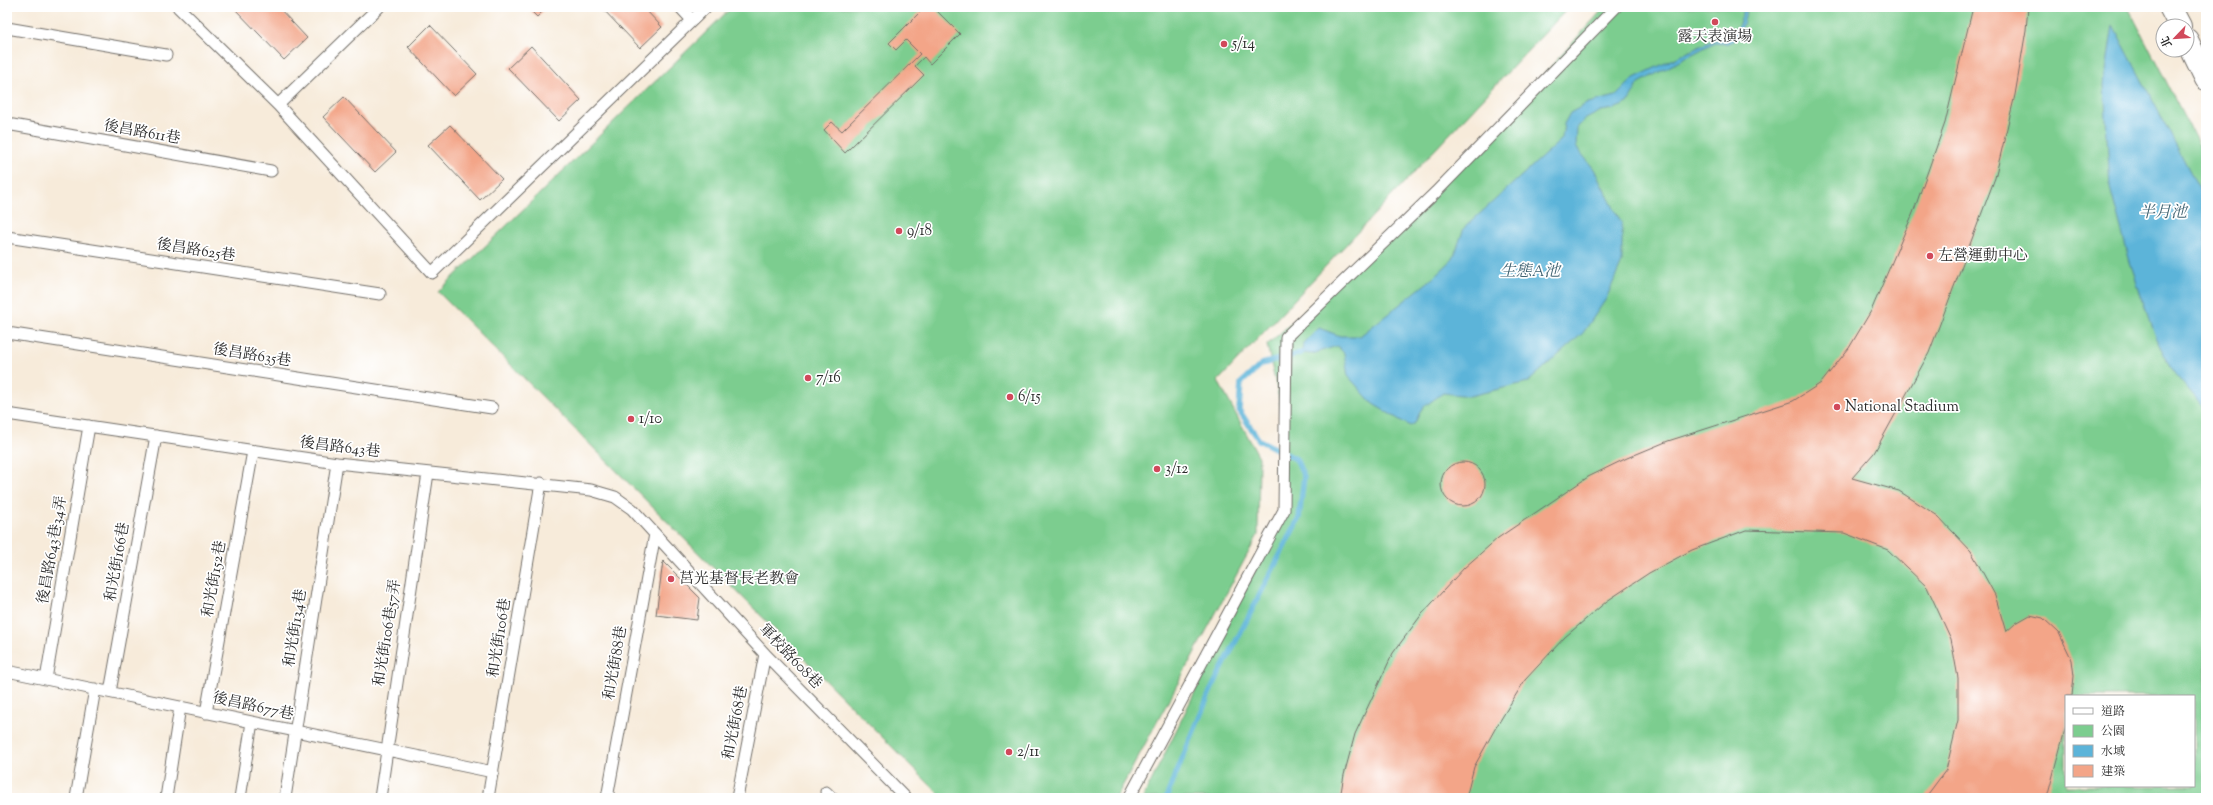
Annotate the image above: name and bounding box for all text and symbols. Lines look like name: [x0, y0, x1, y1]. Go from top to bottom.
marker: 露天表演場: [1710, 17, 1720, 27]
north arrow: [2155, 18, 2195, 58]
place label: 露天表演場: [1677, 27, 1753, 48]
text: 北: [2157, 33, 2176, 50]
place label: 5/14: [1231, 34, 1255, 55]
marker: 5/14: [1219, 39, 1229, 49]
street label: 後昌路611巷: [102, 116, 182, 150]
water label: 半月池: [2139, 202, 2189, 225]
place label: 9/18: [907, 221, 932, 242]
marker: 9/18: [894, 226, 904, 236]
street label: 後昌路625巷: [155, 234, 237, 268]
place label: 左營運動中心: [1938, 246, 2028, 267]
marker: 左營運動中心: [1925, 251, 1935, 261]
water label: 生態A池: [1500, 261, 1562, 284]
street label: 後昌路635巷: [212, 339, 292, 373]
place label: 7/16: [816, 368, 841, 389]
marker: 7/16: [803, 373, 813, 383]
place label: 6/15: [1018, 387, 1041, 408]
marker: 6/15: [1005, 392, 1015, 402]
place label: National Stadium: [1845, 397, 1959, 418]
marker: National Stadium: [1832, 402, 1842, 412]
place label: 1/10: [639, 409, 662, 430]
marker: 1/10: [626, 414, 636, 424]
street label: 後昌路643巷: [299, 433, 381, 463]
place label: 3/12: [1165, 459, 1188, 480]
marker: 3/12: [1152, 464, 1162, 474]
street label: 後昌路643巷34弄: [33, 494, 73, 606]
street label: 和光街166巷: [101, 521, 135, 603]
street label: 和光街152巷: [198, 539, 232, 619]
place label: 莒光基督長老教會: [679, 569, 799, 590]
marker: 莒光基督長老教會: [666, 574, 676, 584]
street label: 和光街106巷57弄: [369, 578, 407, 688]
street label: 和光街134巷: [279, 587, 313, 669]
street label: 和光街106巷: [483, 597, 517, 679]
street label: 軍校路608巷: [754, 620, 826, 694]
street label: 和光街88巷: [599, 624, 633, 702]
street label: 和光街68巷: [719, 684, 753, 762]
street label: 後昌路677巷: [210, 688, 296, 726]
legend: [2065, 695, 2195, 787]
text: 道路: [2101, 703, 2125, 721]
text: 公園: [2101, 723, 2125, 741]
place label: 2/11: [1017, 742, 1039, 763]
text: 水域: [2101, 743, 2125, 761]
marker: 2/11: [1004, 747, 1014, 757]
text: 建築: [2101, 763, 2125, 781]

